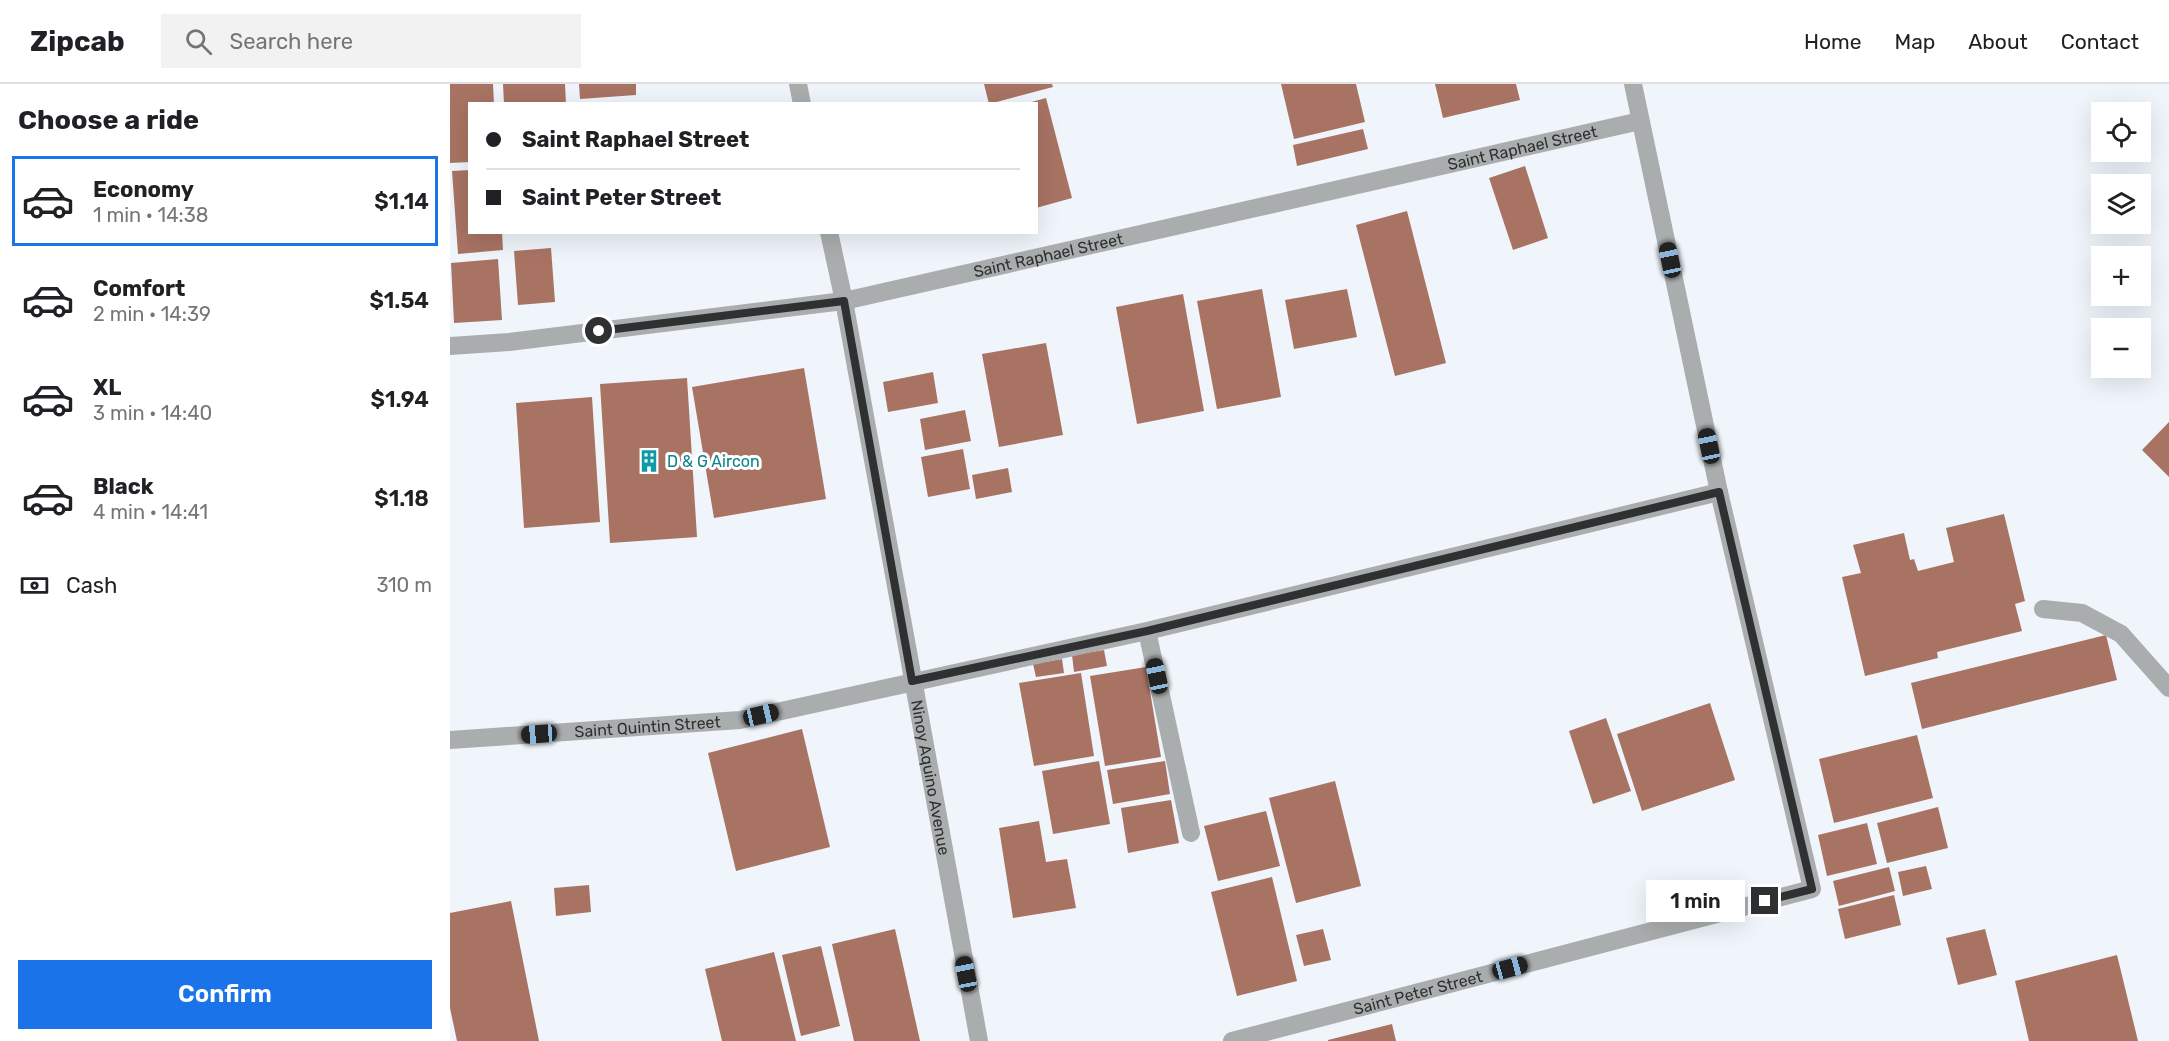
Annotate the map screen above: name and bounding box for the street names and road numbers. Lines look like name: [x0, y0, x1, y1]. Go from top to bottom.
street label: Saint Raphael Street: [1446, 121, 1599, 174]
street label: Saint Raphael Street: [971, 229, 1125, 281]
street label: Ninoy Aquino Avenue: [907, 698, 954, 857]
street label: Saint Quintin Street: [574, 712, 721, 741]
street label: Saint Peter Street: [1351, 966, 1484, 1018]

